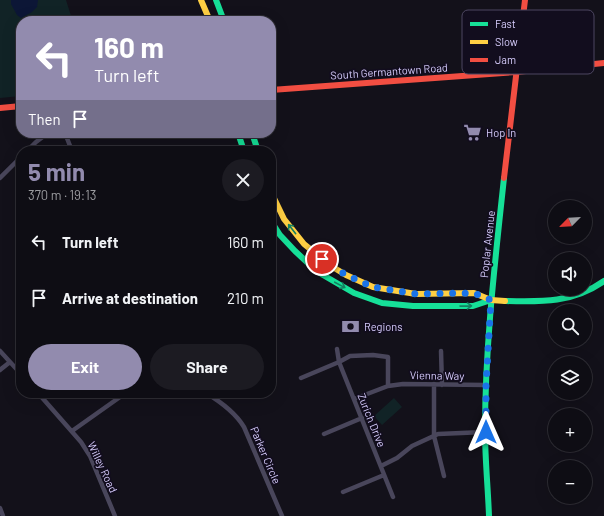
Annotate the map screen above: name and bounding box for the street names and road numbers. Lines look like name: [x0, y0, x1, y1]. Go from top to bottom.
street label: South Germantown Road: [330, 60, 448, 82]
street label: Poplar Avenue: [477, 210, 497, 278]
street label: Vienna Way: [410, 368, 464, 382]
street label: Zurich Drive: [355, 391, 389, 449]
street label: Parker Circle: [248, 424, 284, 486]
street label: Willey Road: [86, 439, 120, 495]

